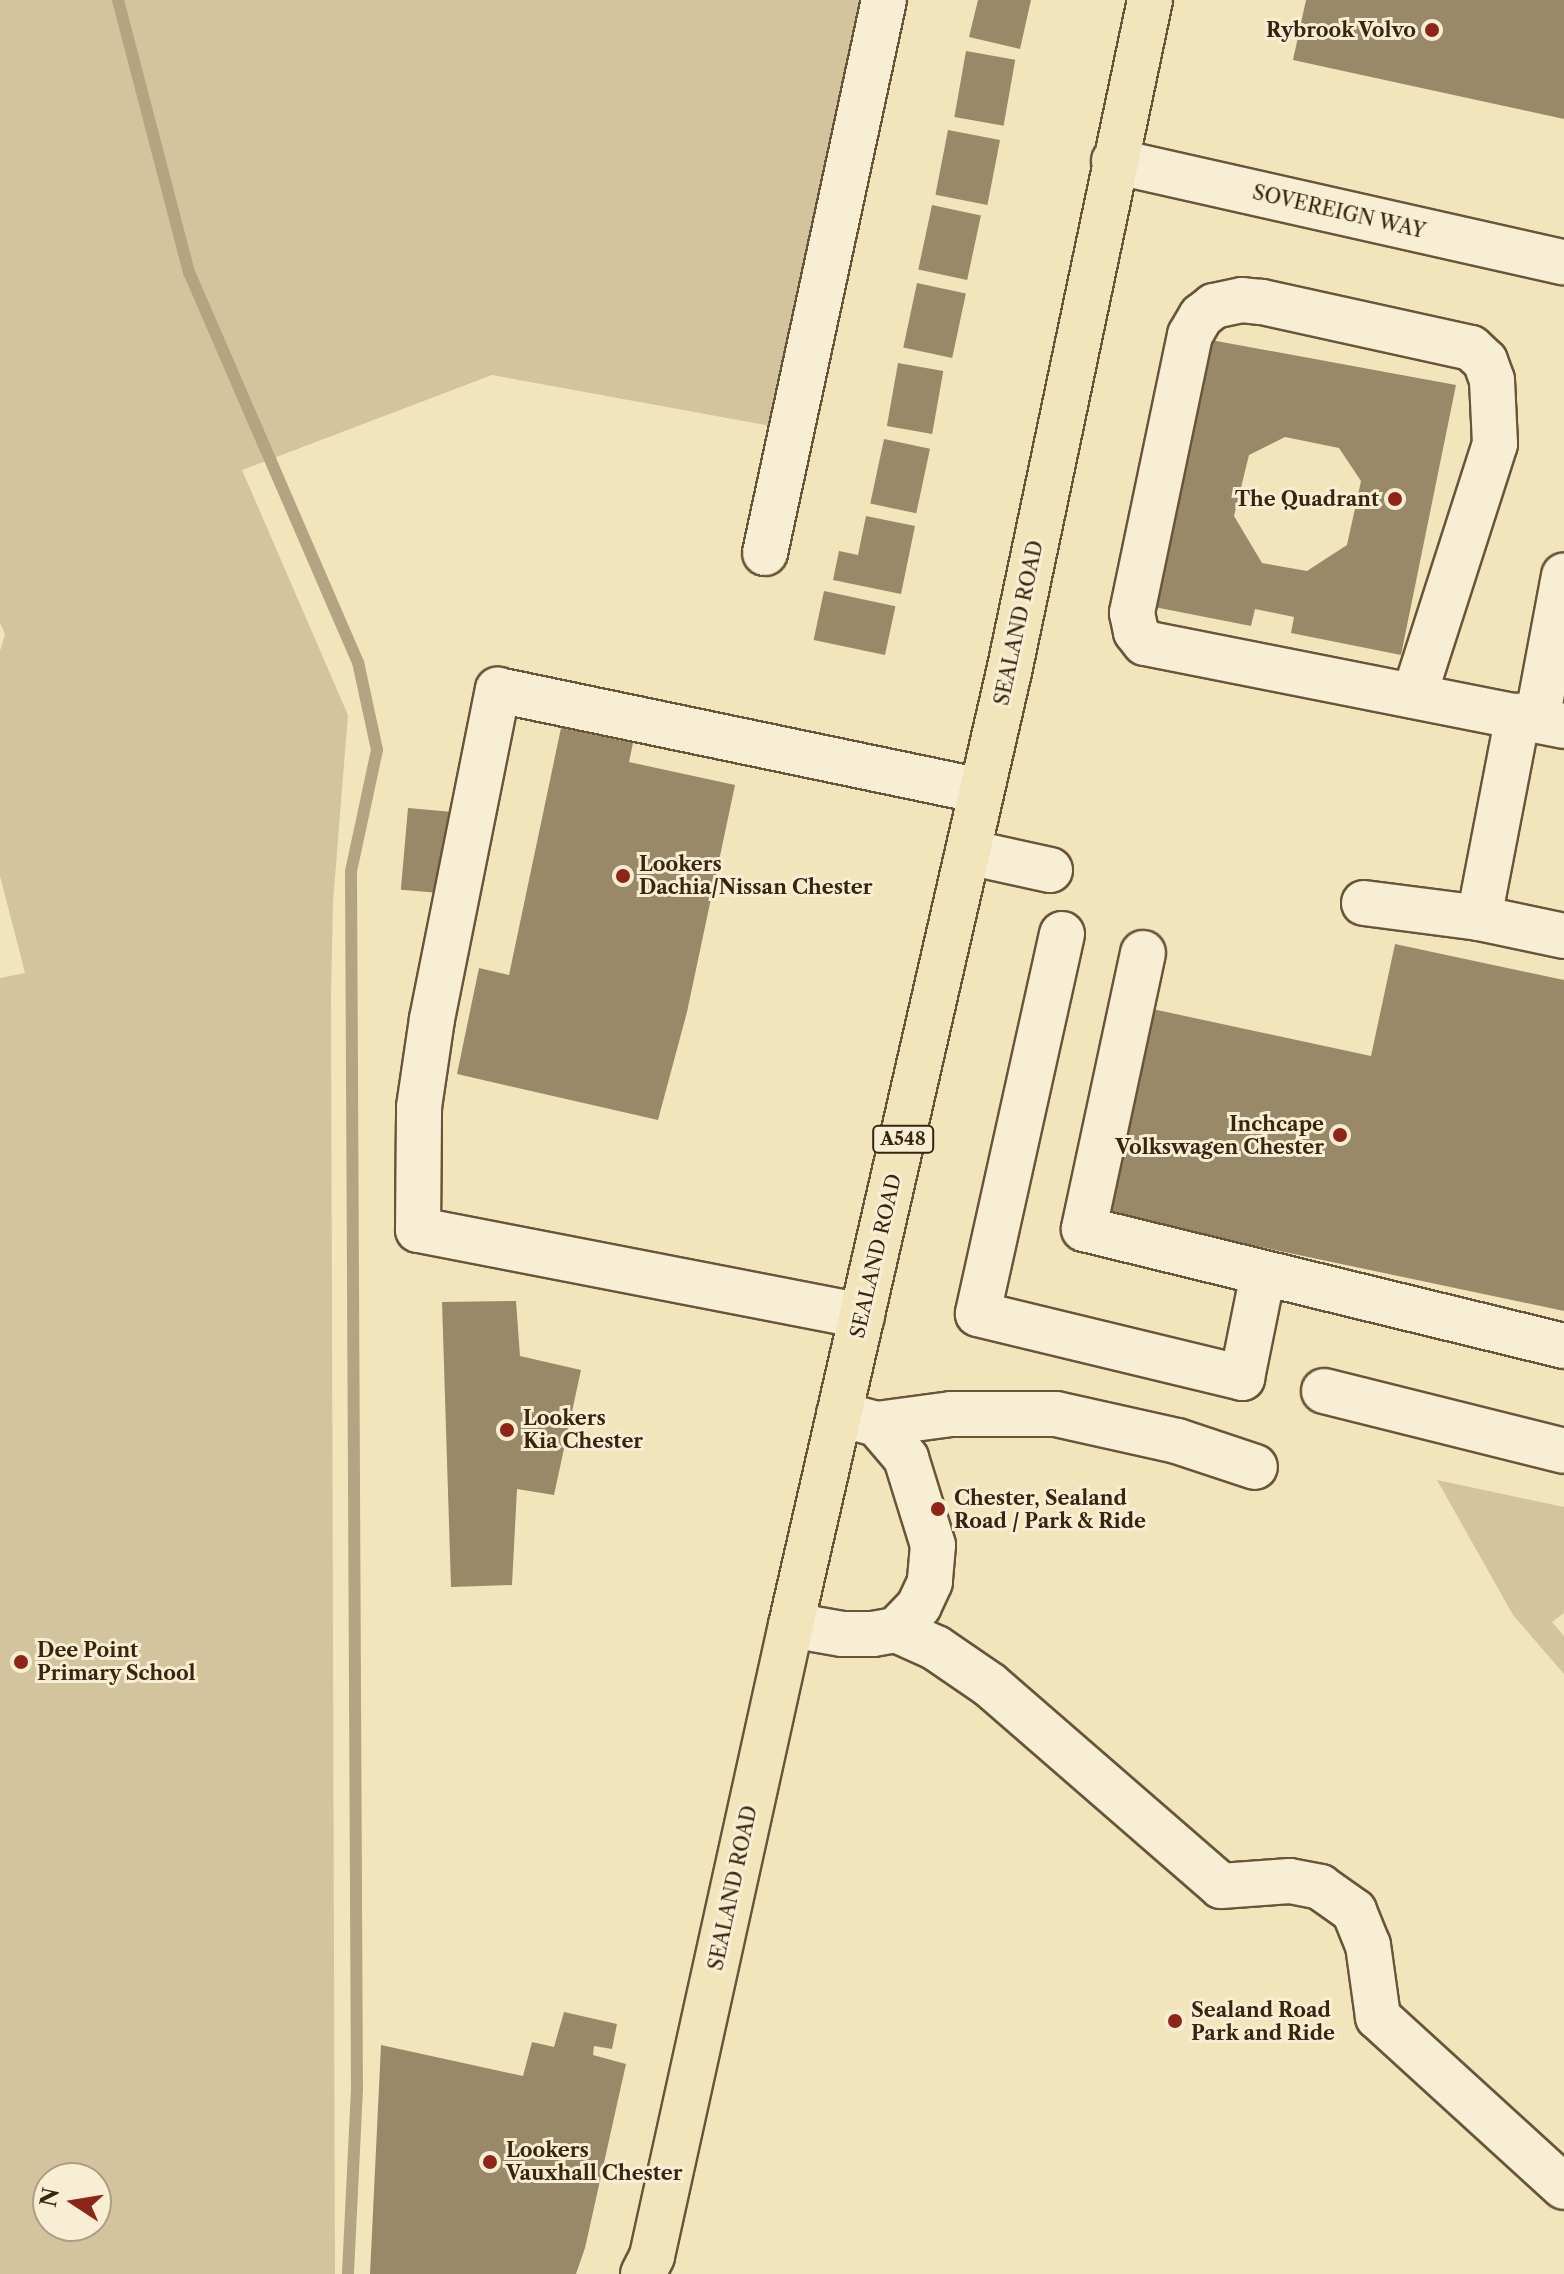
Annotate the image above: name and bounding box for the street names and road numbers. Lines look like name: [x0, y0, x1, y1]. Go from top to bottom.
street label: SOVEREIGN WAY: [1250, 180, 1428, 244]
street label: SEALAND ROAD: [990, 538, 1048, 708]
road number: A548: [871, 1125, 935, 1153]
street label: SEALAND ROAD: [845, 1171, 907, 1341]
street label: SEALAND ROAD: [704, 1803, 762, 1973]

